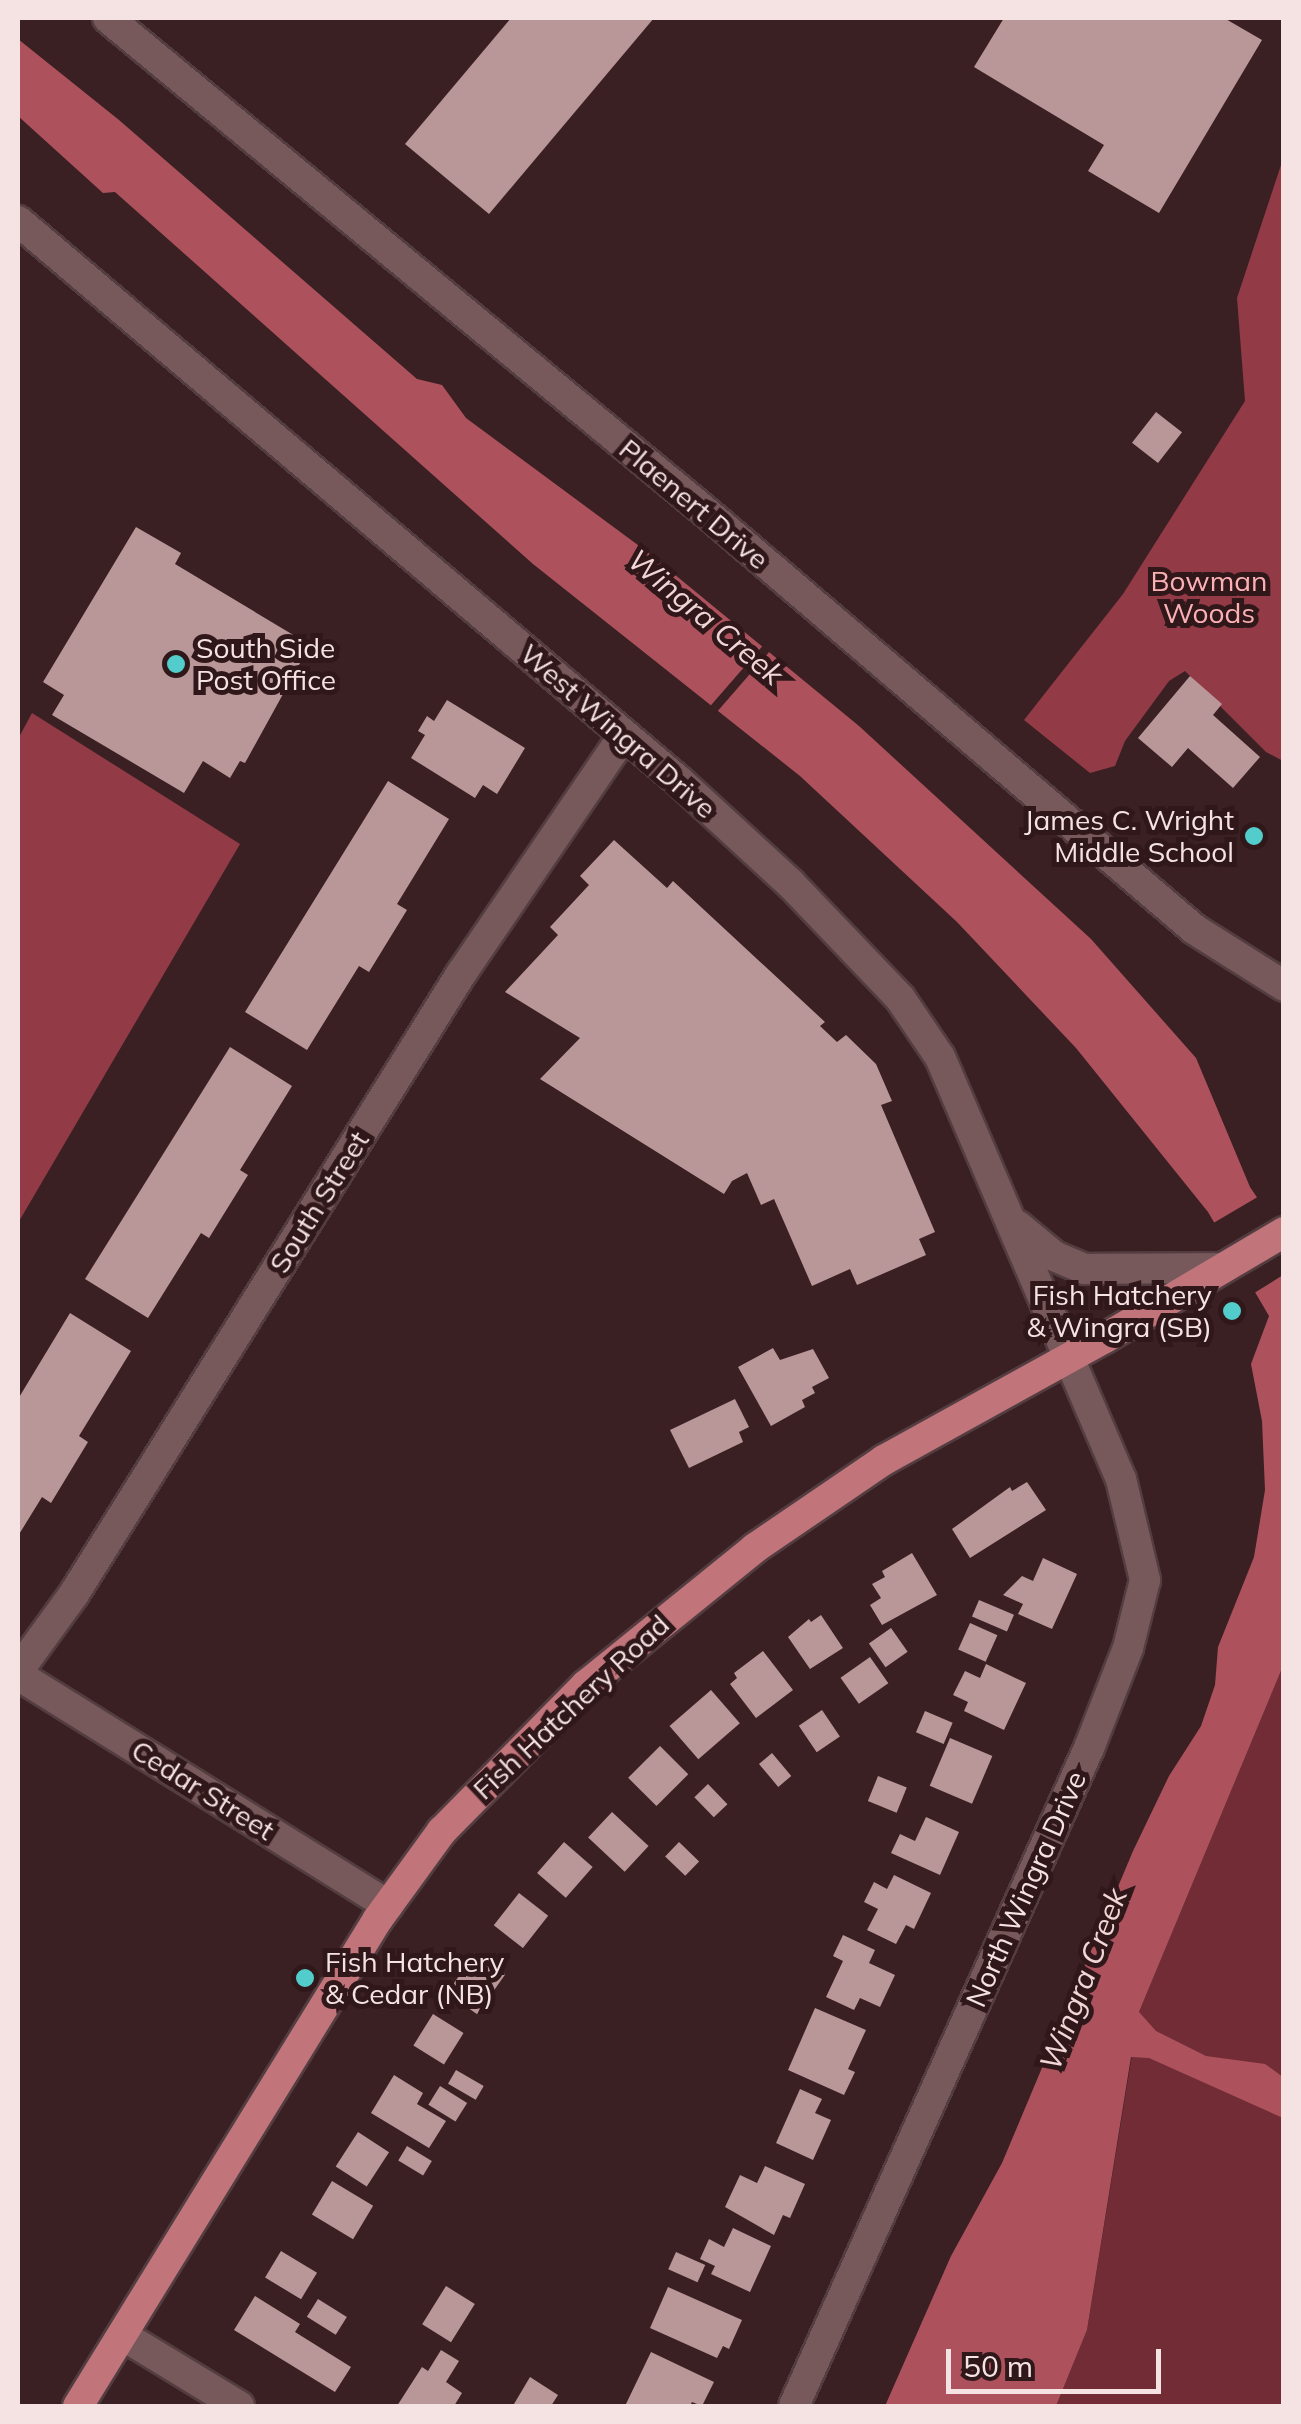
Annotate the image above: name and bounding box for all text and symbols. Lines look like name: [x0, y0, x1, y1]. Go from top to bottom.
street label: Plaenert Drive: [613, 432, 775, 576]
water label: Wingra Creek: [621, 541, 791, 693]
park label: Bowman Woods: [1151, 564, 1267, 630]
place label: South Side Post Office: [196, 631, 336, 697]
street label: West Wingra Drive: [513, 637, 723, 825]
marker: South Side Post Office: [165, 653, 187, 675]
place label: James C. Wright Middle School: [1024, 803, 1234, 869]
marker: James C. Wright Middle School: [1243, 825, 1265, 847]
street label: South Street: [262, 1125, 376, 1279]
place label: Fish Hatchery & Wingra (SB): [1026, 1278, 1212, 1344]
marker: Fish Hatchery & Wingra (SB): [1221, 1300, 1243, 1322]
street label: Fish Hatchery Road: [466, 1608, 676, 1806]
street label: Cedar Street: [125, 1733, 281, 1847]
street label: North Wingra Drive: [959, 1766, 1093, 2012]
water label: Wingra Creek: [1032, 1883, 1134, 2075]
place label: Fish Hatchery & Cedar (NB): [325, 1945, 504, 2011]
marker: Fish Hatchery & Cedar (NB): [294, 1967, 316, 1989]
scale bar: [951, 2329, 1166, 2391]
text: 50 m: [963, 2347, 1033, 2385]

